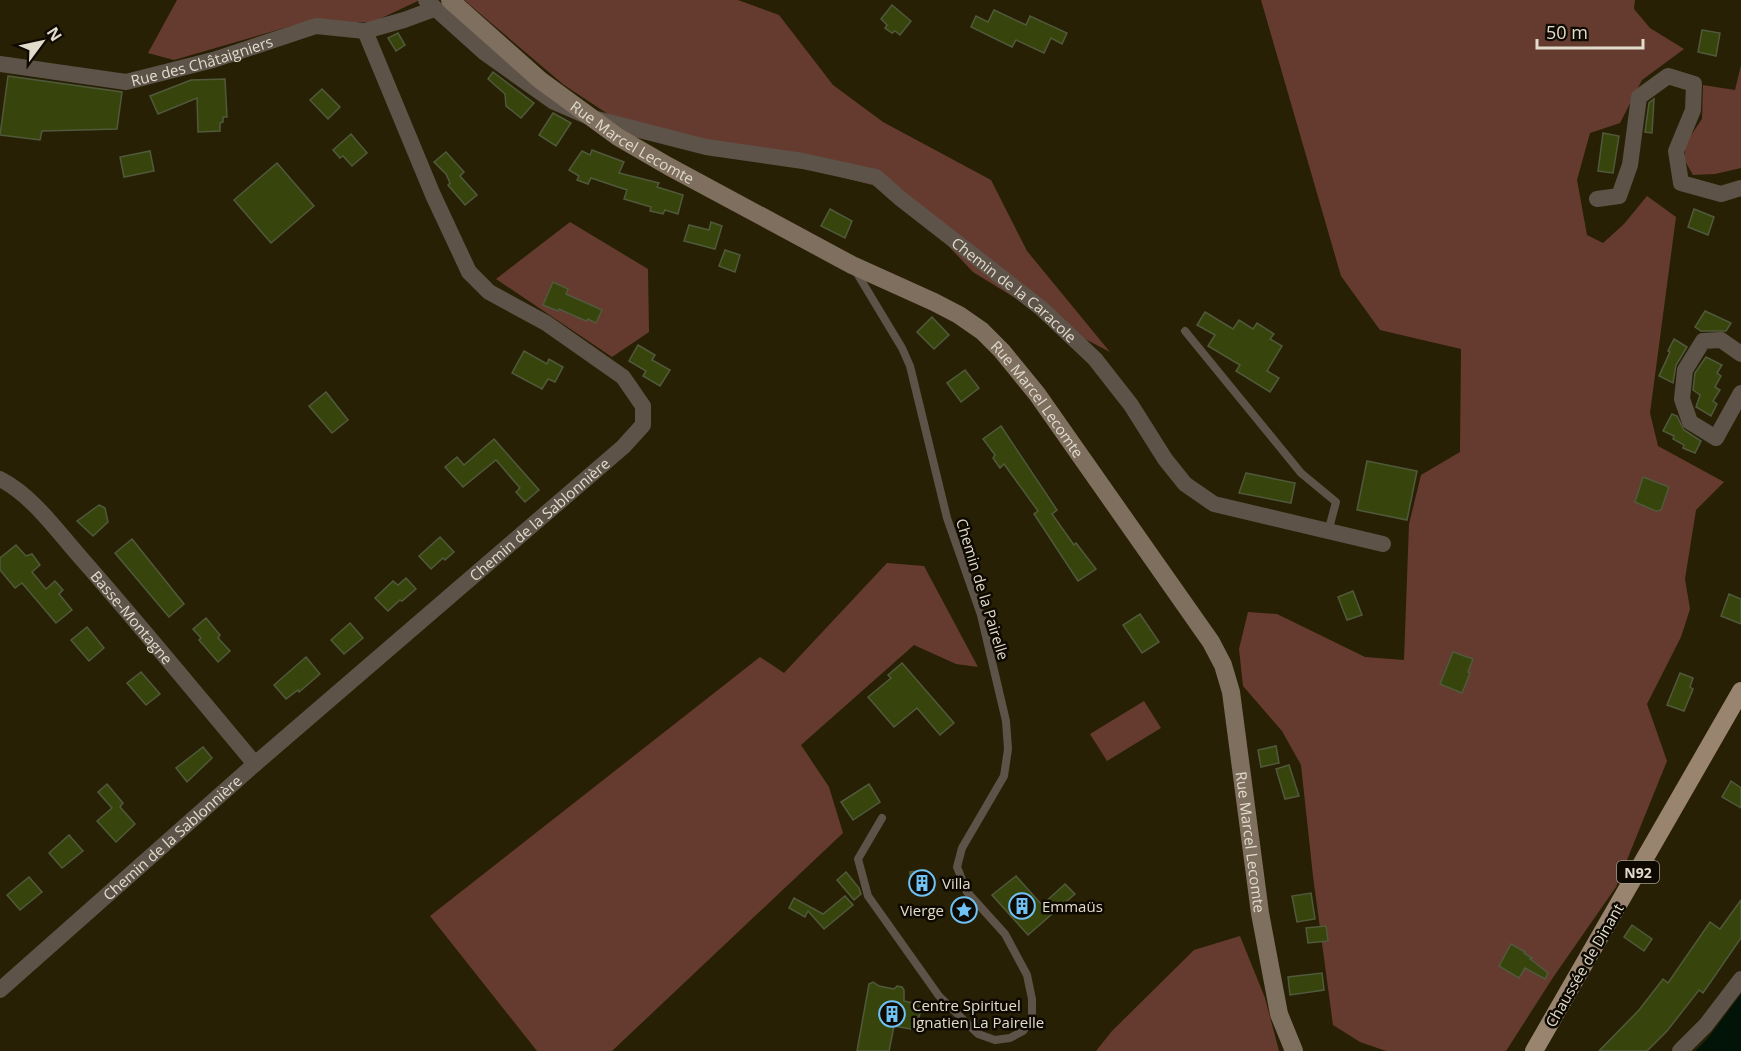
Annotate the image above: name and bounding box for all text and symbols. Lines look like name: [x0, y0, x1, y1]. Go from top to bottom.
north arrow: [12, 12, 72, 72]
scale bar: [1537, 12, 1644, 50]
text: 50 m: [1546, 20, 1588, 44]
text: N: [42, 22, 67, 45]
street label: Rue des Châtaigniers: [129, 31, 275, 90]
street label: Rue Marcel Lecomte: [567, 96, 698, 188]
street label: Chemin de la Caracole: [948, 232, 1081, 347]
street label: Rue Marcel Lecomte: [987, 336, 1089, 462]
street label: Chemin de la Sablonnière: [465, 453, 614, 585]
street label: Chemin de la Pairelle: [952, 516, 1014, 662]
street label: Basse-Montagne: [86, 566, 177, 668]
street label: Rue Marcel Lecomte: [1232, 770, 1270, 914]
street label: Chemin de la Sablonnière: [98, 771, 246, 904]
road number: N92: [1617, 861, 1659, 883]
building icon: Villa: [907, 868, 937, 898]
place label: Villa: [942, 873, 971, 893]
building icon: Emmaüs: [1007, 891, 1037, 921]
place icon: Vierge: [949, 895, 979, 925]
place label: Emmaüs: [1042, 896, 1103, 916]
place label: Vierge: [900, 900, 944, 920]
street label: Chaussée de Dinant: [1540, 900, 1628, 1030]
place label: Centre Spirituel Ignatien La Pairelle: [912, 995, 1044, 1032]
building icon: Centre Spirituel Ignatien La Pairelle: [877, 999, 907, 1029]

